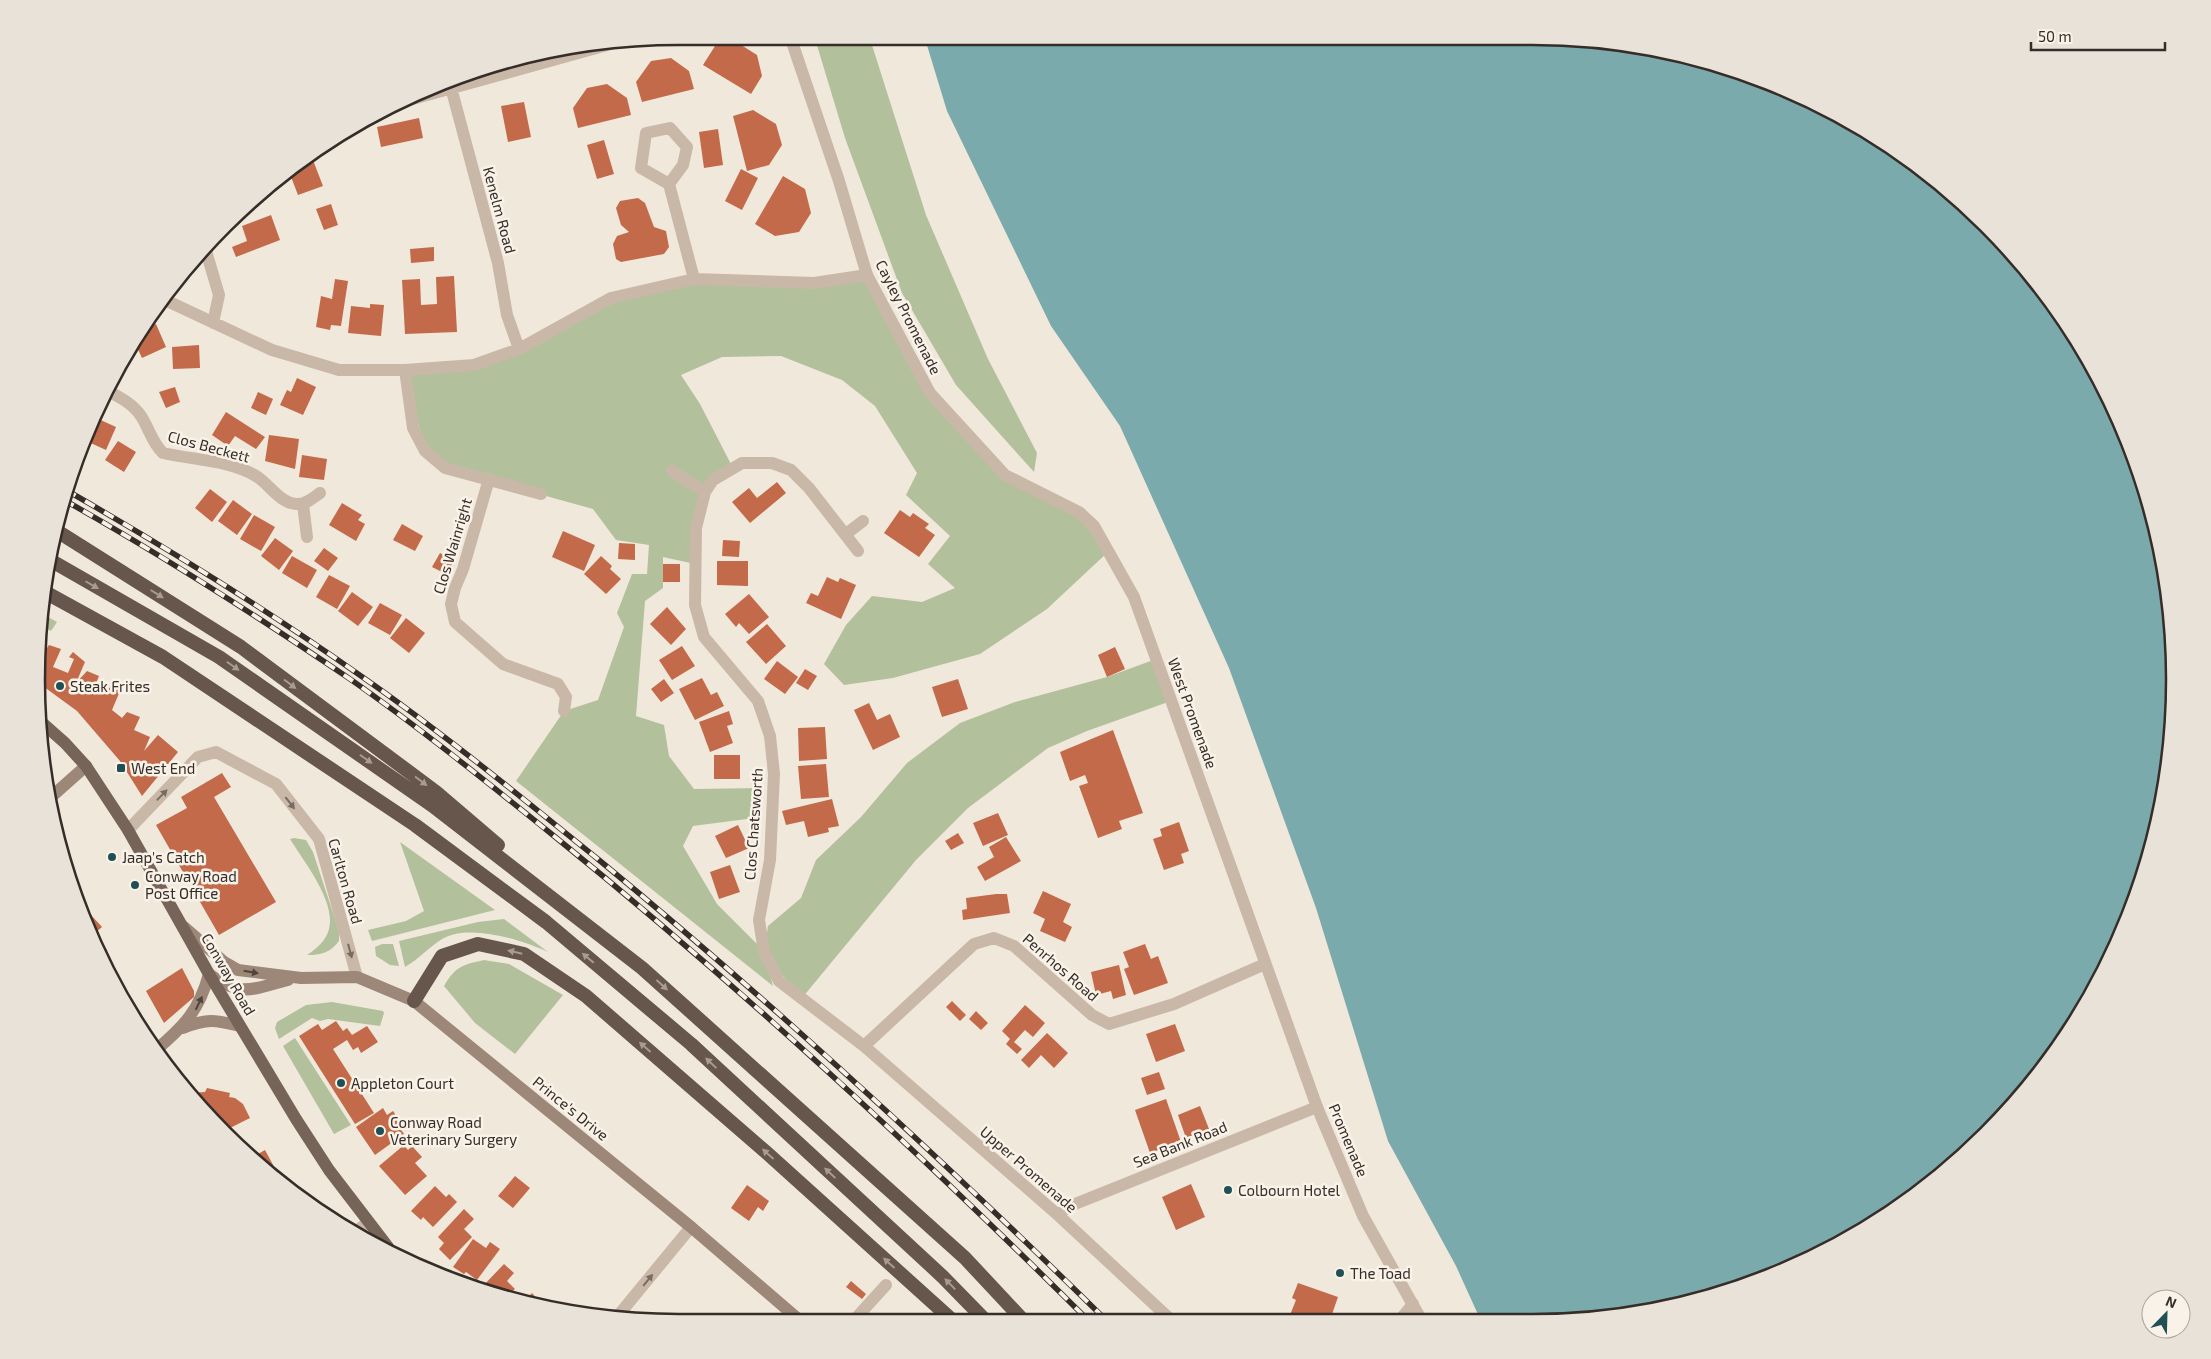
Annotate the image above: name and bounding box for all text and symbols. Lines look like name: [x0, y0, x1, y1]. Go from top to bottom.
scale bar: [2031, 20, 2165, 52]
text: 50 m: [2038, 27, 2072, 45]
street label: Kenelm Road: [480, 165, 520, 255]
street label: Cayley Promenade: [872, 257, 946, 377]
street label: Clos Beckett: [166, 426, 252, 466]
street label: Clos Wainright: [429, 496, 475, 596]
one-way arrow: [86, 580, 99, 589]
one-way arrow: [151, 590, 164, 599]
street label: West Promenade: [1165, 655, 1221, 771]
one-way arrow: [226, 661, 239, 671]
place label: Steak Frites: [70, 677, 150, 695]
one-way arrow: [283, 678, 296, 689]
marker: Steak Frites: [54, 680, 66, 692]
one-way arrow: [359, 754, 373, 764]
place label: West End: [131, 759, 195, 777]
marker: West End: [115, 762, 127, 774]
street label: Clos Chatsworth: [740, 767, 766, 881]
one-way arrow: [414, 775, 427, 786]
one-way arrow: [156, 789, 168, 801]
one-way arrow: [285, 796, 295, 810]
street label: Carlton Road: [325, 836, 367, 926]
place label: Jaap's Catch: [122, 848, 205, 866]
marker: Jaap's Catch: [106, 851, 118, 863]
place label: Conway Road Post Office: [145, 867, 237, 902]
marker: Conway Road Post Office: [129, 879, 141, 891]
street label: Penrhos Road: [1020, 929, 1102, 1005]
street label: Conway Road: [198, 930, 260, 1018]
one-way arrow: [346, 944, 354, 959]
one-way arrow: [508, 948, 523, 956]
one-way arrow: [581, 952, 594, 963]
one-way arrow: [243, 969, 259, 977]
one-way arrow: [655, 979, 667, 991]
one-way arrow: [195, 996, 203, 1010]
one-way arrow: [639, 1042, 652, 1053]
one-way arrow: [705, 1057, 717, 1069]
street label: Prince's Drive: [530, 1072, 612, 1144]
place label: Appleton Court: [351, 1074, 454, 1092]
marker: Appleton Court: [335, 1077, 347, 1089]
street label: Promenade: [1325, 1101, 1373, 1179]
place label: Conway Road Veterinary Surgery: [390, 1113, 517, 1148]
street label: Sea Bank Road: [1130, 1117, 1230, 1171]
street label: Upper Promenade: [977, 1122, 1081, 1216]
marker: Conway Road Veterinary Surgery: [374, 1125, 386, 1137]
one-way arrow: [762, 1148, 774, 1160]
one-way arrow: [825, 1167, 837, 1179]
place label: Colbourn Hotel: [1238, 1181, 1341, 1199]
marker: Colbourn Hotel: [1222, 1184, 1234, 1196]
one-way arrow: [883, 1257, 895, 1269]
place label: The Toad: [1350, 1264, 1411, 1282]
marker: The Toad: [1334, 1267, 1346, 1279]
one-way arrow: [643, 1273, 654, 1286]
one-way arrow: [944, 1278, 956, 1290]
north arrow: [2141, 1289, 2191, 1339]
text: N: [2163, 1292, 2179, 1311]

